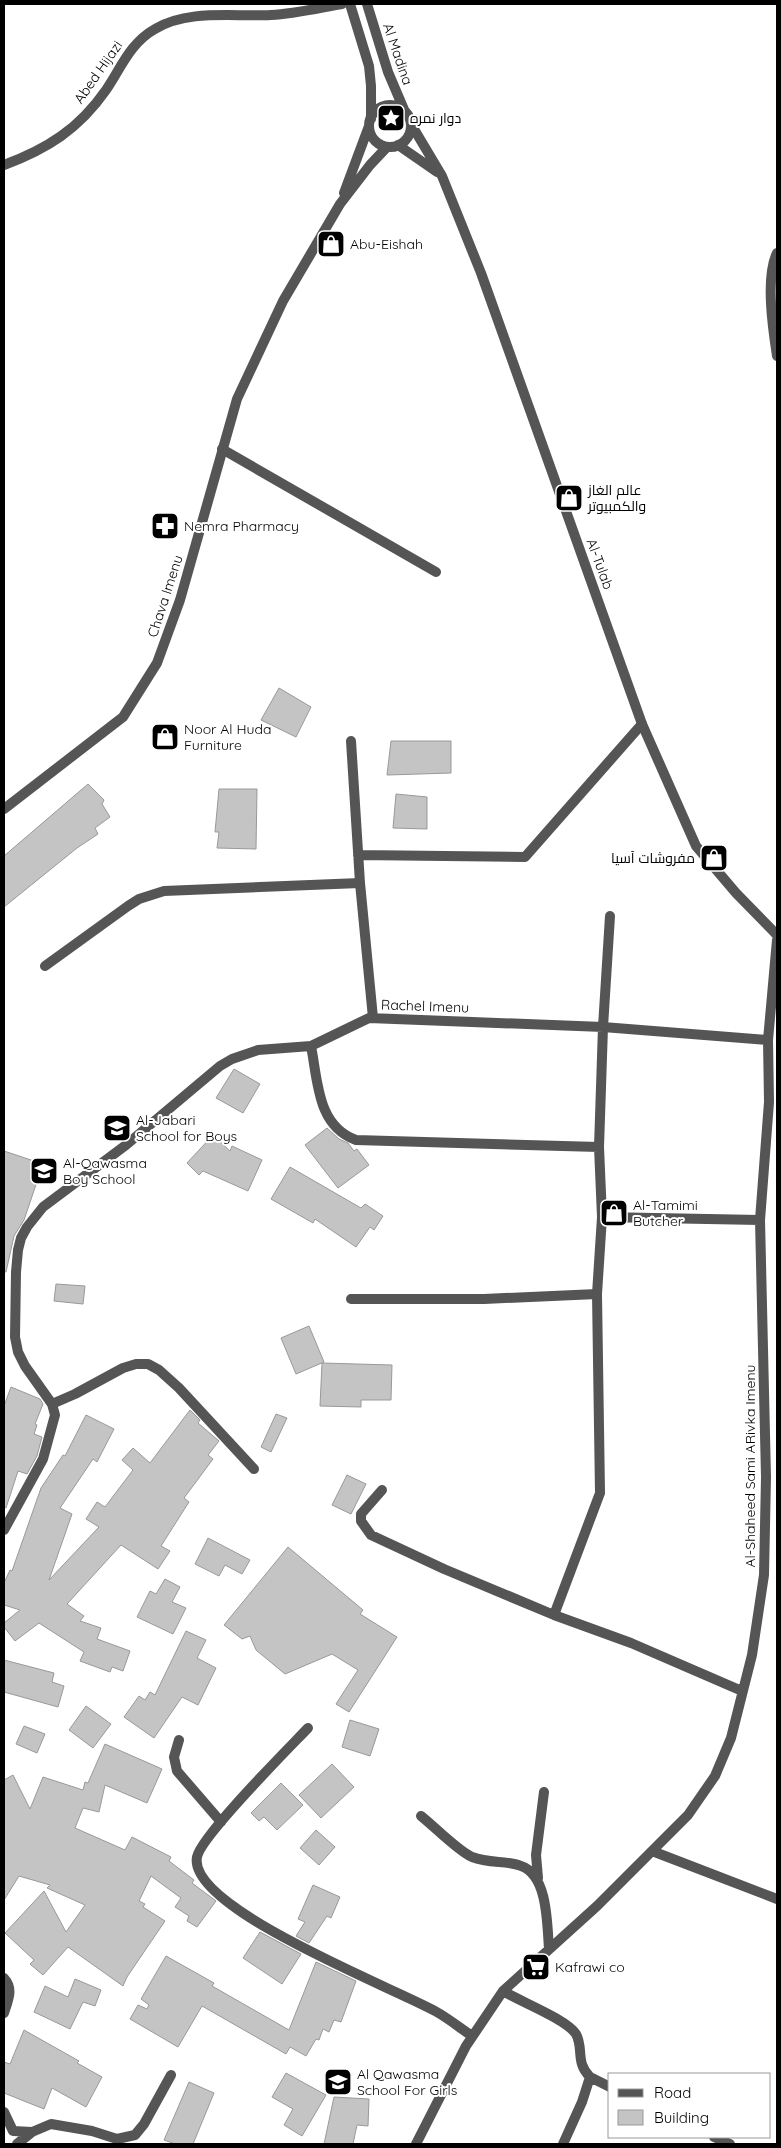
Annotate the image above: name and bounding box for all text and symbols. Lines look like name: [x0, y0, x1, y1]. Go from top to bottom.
street label: Al Madina: [379, 21, 417, 87]
street label: Abed Hijazi: [70, 37, 126, 107]
place icon: دوار نمره: [376, 103, 406, 133]
place label: دوار نمره: [410, 109, 461, 127]
shop icon: Abu-Eishah: [316, 229, 346, 259]
place label: Abu-Eishah: [350, 235, 423, 253]
place label: عالم الغاز والكمبيوتر: [587, 481, 646, 515]
shop icon: عالم الغاز والكمبيوتر: [554, 483, 584, 513]
pharmacy icon: Nemra Pharmacy: [150, 511, 180, 541]
place label: Nemra Pharmacy: [184, 517, 299, 535]
street label: Al-Tulab: [583, 536, 617, 592]
street label: Chava Imenu: [143, 553, 187, 639]
place label: Noor Al Huda Furniture: [184, 720, 271, 754]
shop icon: Noor Al Huda Furniture: [150, 722, 180, 752]
shop icon: مفروشات آسيا: [699, 843, 729, 873]
place label: مفروشات آسيا: [611, 849, 695, 867]
street label: Rachel Imenu: [381, 995, 469, 1017]
place label: Al-Jabari School for Boys: [136, 1111, 237, 1145]
school or university icon: Al-Jabari School for Boys: [102, 1113, 132, 1143]
place label: Al-Qawasma Boy School: [63, 1154, 147, 1188]
school or university icon: Al-Qawasma Boy School: [29, 1156, 59, 1186]
place label: Al-Tamimi Butcher: [633, 1196, 698, 1230]
shop icon: Al-Tamimi Butcher: [599, 1198, 629, 1228]
street label: Al-Shaheed Sami ARivka Imenu: [741, 1365, 759, 1567]
supermarket icon: Kafrawi co: [521, 1952, 551, 1982]
place label: Kafrawi co: [555, 1958, 625, 1976]
place label: Al Qawasma School For Girls: [357, 2065, 457, 2099]
school or university icon: Al Qawasma School For Girls: [323, 2067, 353, 2097]
legend: [608, 2073, 771, 2138]
text: Road: [654, 2083, 691, 2102]
text: Building: [654, 2108, 709, 2127]

